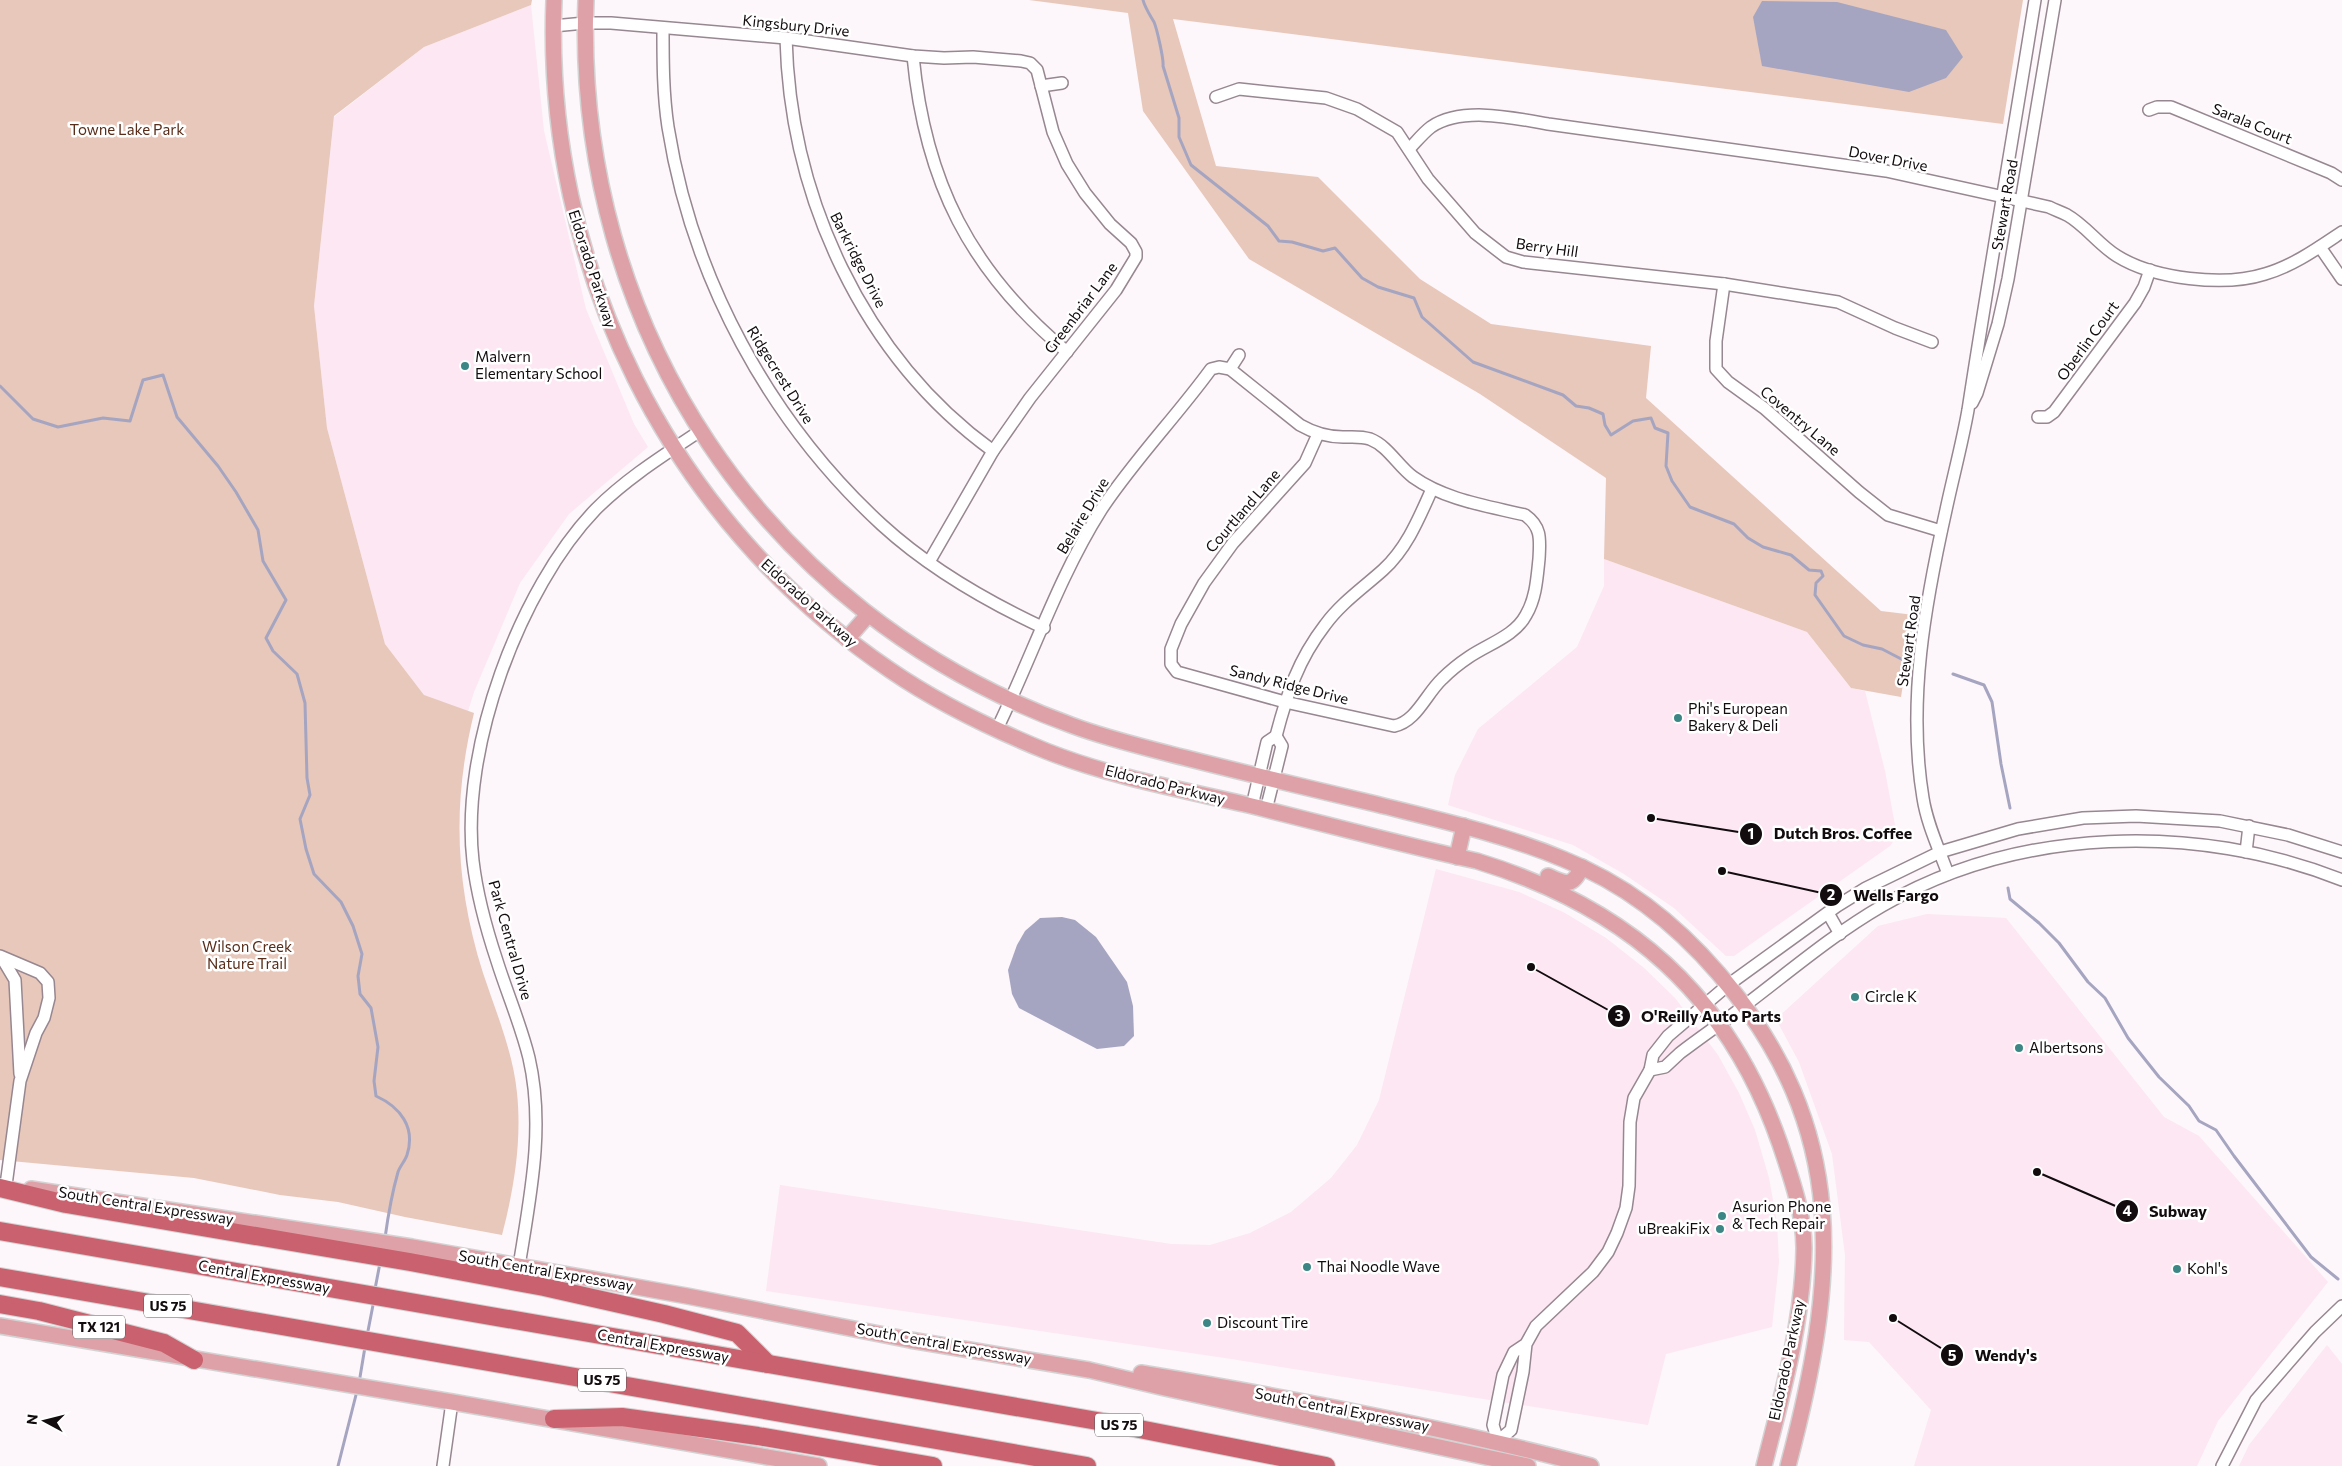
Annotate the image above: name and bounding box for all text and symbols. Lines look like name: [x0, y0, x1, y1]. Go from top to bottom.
street label: Kingsbury Drive: [742, 10, 851, 40]
street label: Sarala Court: [2210, 99, 2295, 147]
park label: Towne Lake Park: [70, 120, 184, 138]
street label: Dover Drive: [1847, 142, 1929, 175]
street label: Stewart Road: [1987, 158, 2021, 252]
street label: Eldorado Parkway: [565, 207, 621, 330]
street label: Barkridge Drive: [827, 209, 891, 311]
street label: Berry Hill: [1515, 234, 1580, 260]
street label: Greenbriar Lane: [1040, 258, 1120, 357]
street label: Oberlin Court: [2052, 297, 2122, 384]
street label: Ridgecrest Drive: [744, 322, 818, 427]
place label: Malvern Elementary School: [475, 347, 602, 382]
marker: Malvern Elementary School: [459, 360, 471, 372]
street label: Coventry Lane: [1757, 382, 1844, 459]
street label: Courtland Lane: [1201, 465, 1283, 556]
street label: Belaire Drive: [1052, 474, 1112, 557]
street label: Eldorado Parkway: [758, 554, 862, 650]
street label: Stewart Road: [1893, 594, 1923, 688]
street label: Sandy Ridge Drive: [1228, 661, 1351, 708]
place label: Phi's European Bakery & Deli: [1688, 699, 1788, 734]
marker: Phi's European Bakery & Deli: [1672, 712, 1684, 724]
street label: Eldorado Parkway: [1103, 760, 1227, 808]
callout: Dutch Bros. Coffee: [1739, 818, 1922, 849]
text: Dutch Bros. Coffee: [1774, 823, 1912, 842]
text: 1: [1748, 824, 1754, 842]
street label: Park Central Drive: [485, 878, 537, 1002]
callout: Wells Fargo: [1818, 880, 1949, 911]
text: 2: [1827, 885, 1835, 903]
text: Wells Fargo: [1853, 885, 1939, 904]
park label: Wilson Creek Nature Trail: [202, 937, 292, 972]
place label: Circle K: [1865, 987, 1917, 1005]
marker: Circle K: [1849, 991, 1861, 1003]
callout: O'Reilly Auto Parts: [1606, 1001, 1791, 1032]
text: 3: [1615, 1006, 1624, 1024]
text: O'Reilly Auto Parts: [1641, 1006, 1781, 1025]
place label: Albertsons: [2029, 1038, 2103, 1056]
marker: Albertsons: [2013, 1042, 2025, 1054]
street label: South Central Expressway: [57, 1182, 235, 1228]
callout: Subway: [2114, 1196, 2217, 1227]
place label: Asurion Phone & Tech Repair: [1732, 1197, 1831, 1232]
text: 4: [2122, 1201, 2132, 1219]
text: Subway: [2149, 1201, 2207, 1220]
marker: Asurion Phone & Tech Repair: [1716, 1210, 1728, 1222]
place label: uBreakiFix: [1638, 1219, 1710, 1237]
marker: uBreakiFix: [1714, 1223, 1726, 1235]
street label: South Central Expressway: [457, 1246, 635, 1294]
street label: Central Expressway: [197, 1256, 332, 1297]
place label: Thai Noodle Wave: [1317, 1257, 1440, 1275]
place label: Kohl's: [2187, 1259, 2228, 1277]
marker: Thai Noodle Wave: [1301, 1261, 1313, 1273]
marker: Kohl's: [2171, 1263, 2183, 1275]
road number: US 75: [144, 1294, 192, 1318]
street label: Eldorado Parkway: [1764, 1297, 1808, 1422]
place label: Discount Tire: [1217, 1313, 1308, 1331]
road number: TX 121: [73, 1315, 125, 1338]
marker: Discount Tire: [1201, 1317, 1213, 1329]
street label: South Central Expressway: [855, 1319, 1033, 1367]
street label: Central Expressway: [596, 1325, 731, 1366]
callout: Wendy's: [1939, 1340, 2047, 1371]
text: Wendy's: [1975, 1345, 2037, 1364]
text: 5: [1948, 1346, 1957, 1364]
road number: US 75: [578, 1368, 626, 1392]
street label: South Central Expressway: [1253, 1383, 1431, 1435]
north arrow: [20, 1396, 70, 1446]
text: N: [23, 1413, 41, 1426]
road number: US 75: [1095, 1414, 1143, 1436]

